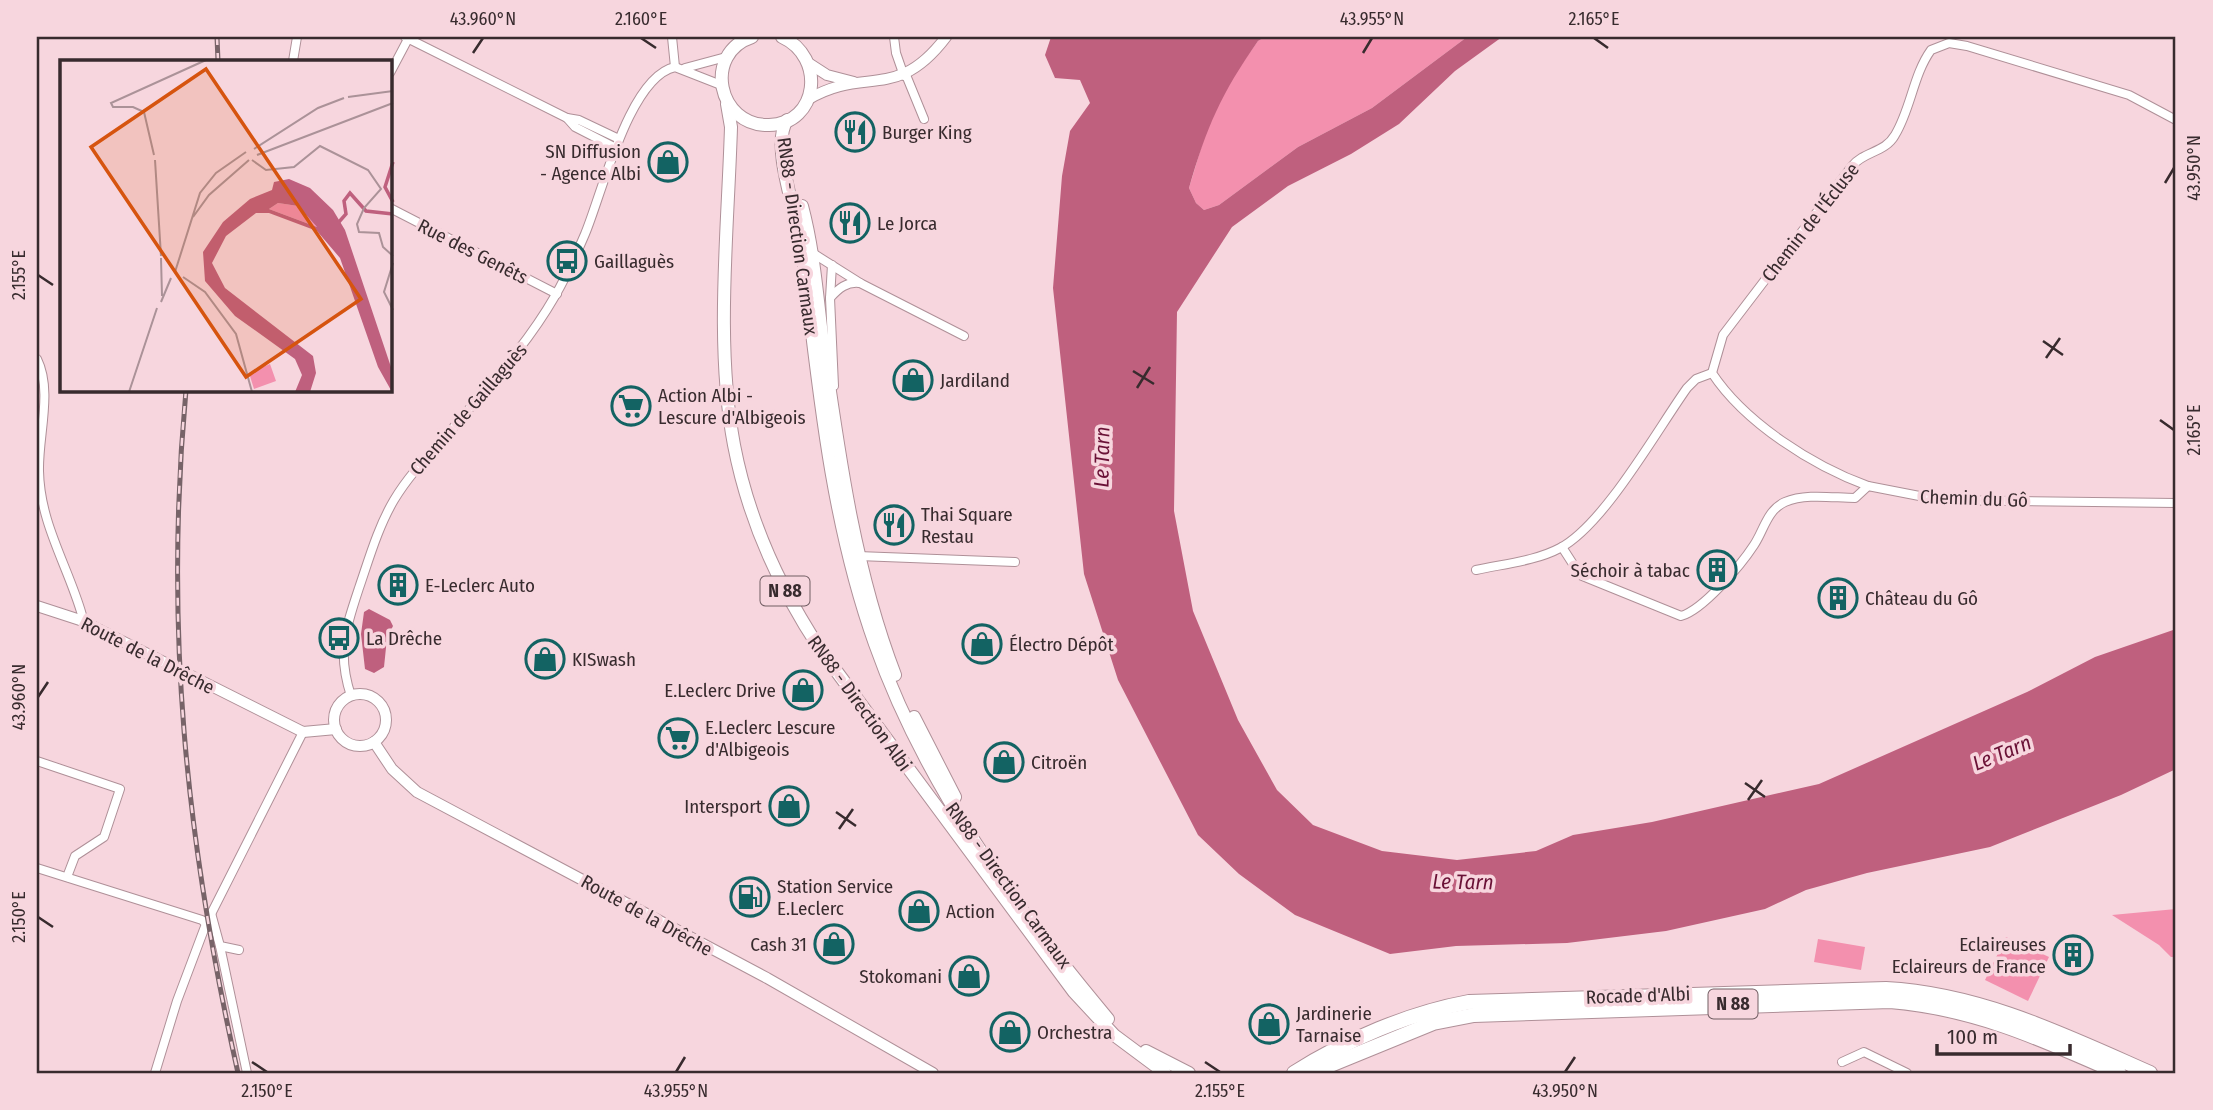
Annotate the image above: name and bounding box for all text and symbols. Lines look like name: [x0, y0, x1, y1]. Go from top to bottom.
text: 43.960°N: [450, 8, 516, 30]
text: 2.160°E: [615, 8, 667, 30]
text: 43.955°N: [1340, 8, 1404, 30]
text: 2.165°E: [1569, 8, 1619, 30]
inset map: [60, 60, 392, 392]
restaurant icon: Burger King: [834, 111, 876, 153]
place label: Burger King: [882, 121, 972, 144]
text: 43.950°N: [2183, 135, 2205, 201]
street label: RN88 - Direction Carmaux: [772, 136, 823, 337]
place label: SN Diffusion - Agence Albi: [540, 140, 641, 185]
shop icon: SN Diffusion - Agence Albi: [647, 141, 689, 183]
street label: Chemin de l'Écluse: [1757, 158, 1864, 286]
restaurant icon: Le Jorca: [829, 202, 871, 244]
place label: Le Jorca: [877, 212, 937, 235]
street label: Rue des Genêts: [414, 214, 532, 289]
bus stop icon: Gaillaguès: [546, 240, 588, 282]
text: 2.155°E: [8, 250, 30, 300]
place label: Gaillaguès: [594, 250, 674, 273]
street label: Chemin de Gaillaguès: [405, 339, 532, 480]
shop icon: Jardiland: [892, 359, 934, 401]
place label: Jardiland: [940, 369, 1010, 392]
place label: Action Albi - Lescure d'Albigeois: [658, 384, 806, 429]
supermarket icon: Action Albi - Lescure d'Albigeois: [610, 385, 652, 427]
text: 2.165°E: [2183, 405, 2205, 455]
water label: Le Tarn: [1088, 426, 1116, 488]
street label: Chemin du Gô: [1920, 485, 2028, 512]
place label: Thai Square Restau: [921, 503, 1013, 548]
restaurant icon: Thai Square Restau: [873, 504, 915, 546]
building icon: Séchoir à tabac: [1696, 549, 1738, 591]
place label: Séchoir à tabac: [1571, 559, 1690, 582]
building icon: E-Leclerc Auto: [377, 564, 419, 606]
place label: E-Leclerc Auto: [425, 574, 535, 597]
road number: N 88: [760, 576, 810, 606]
building icon: Château du Gô: [1817, 577, 1859, 619]
place label: Château du Gô: [1865, 587, 1978, 610]
street label: Route de la Drêche: [77, 612, 218, 699]
bus stop icon: La Drêche: [318, 617, 360, 659]
shop icon: Électro Dépôt: [961, 623, 1003, 665]
place label: La Drêche: [366, 627, 442, 650]
street label: RN88 - Direction Albi: [803, 631, 916, 775]
place label: Électro Dépôt: [1009, 633, 1115, 656]
shop icon: KISwash: [524, 638, 566, 680]
place label: KISwash: [572, 648, 636, 671]
text: 43.960°N: [8, 664, 30, 730]
shop icon: E.Leclerc Drive: [782, 669, 824, 711]
place label: E.Leclerc Drive: [664, 679, 776, 702]
place label: E.Leclerc Lescure d'Albigeois: [705, 716, 835, 761]
supermarket icon: E.Leclerc Lescure d'Albigeois: [657, 717, 699, 759]
water label: Le Tarn: [1969, 729, 2035, 777]
shop icon: Citroën: [983, 741, 1025, 783]
place label: Citroën: [1031, 751, 1087, 774]
shop icon: Intersport: [768, 785, 810, 827]
place label: Intersport: [684, 795, 763, 818]
street label: RN88 - Direction Carmaux: [941, 798, 1077, 973]
water label: Le Tarn: [1432, 868, 1494, 896]
street label: Route de la Drêche: [577, 870, 716, 961]
place label: Station Service E.Leclerc: [777, 875, 893, 920]
fuel station icon: Station Service E.Leclerc: [729, 876, 771, 918]
shop icon: Action: [898, 890, 940, 932]
text: 2.150°E: [8, 891, 30, 943]
place label: Action: [946, 900, 995, 923]
shop icon: Cash 31: [813, 923, 855, 965]
place label: Cash 31: [750, 933, 807, 956]
place label: Eclaireuses Eclaireurs de France: [1892, 933, 2046, 978]
building icon: Eclaireuses Eclaireurs de France: [2052, 934, 2094, 976]
shop icon: Stokomani: [948, 955, 990, 997]
place label: Stokomani: [859, 965, 942, 988]
street label: Rocade d'Albi: [1585, 982, 1691, 1009]
road number: N 88: [1708, 989, 1758, 1018]
place label: Jardinerie Tarnaise: [1296, 1002, 1372, 1047]
shop icon: Jardinerie Tarnaise: [1248, 1003, 1290, 1045]
shop icon: Orchestra: [989, 1011, 1031, 1053]
scale bar: [1937, 1012, 2070, 1056]
place label: Orchestra: [1037, 1021, 1112, 1044]
text: 100 m: [1947, 1024, 1998, 1050]
text: 2.150°E: [241, 1080, 293, 1102]
text: 43.955°N: [644, 1080, 708, 1102]
text: 2.155°E: [1195, 1080, 1245, 1102]
text: 43.950°N: [1532, 1080, 1598, 1102]

